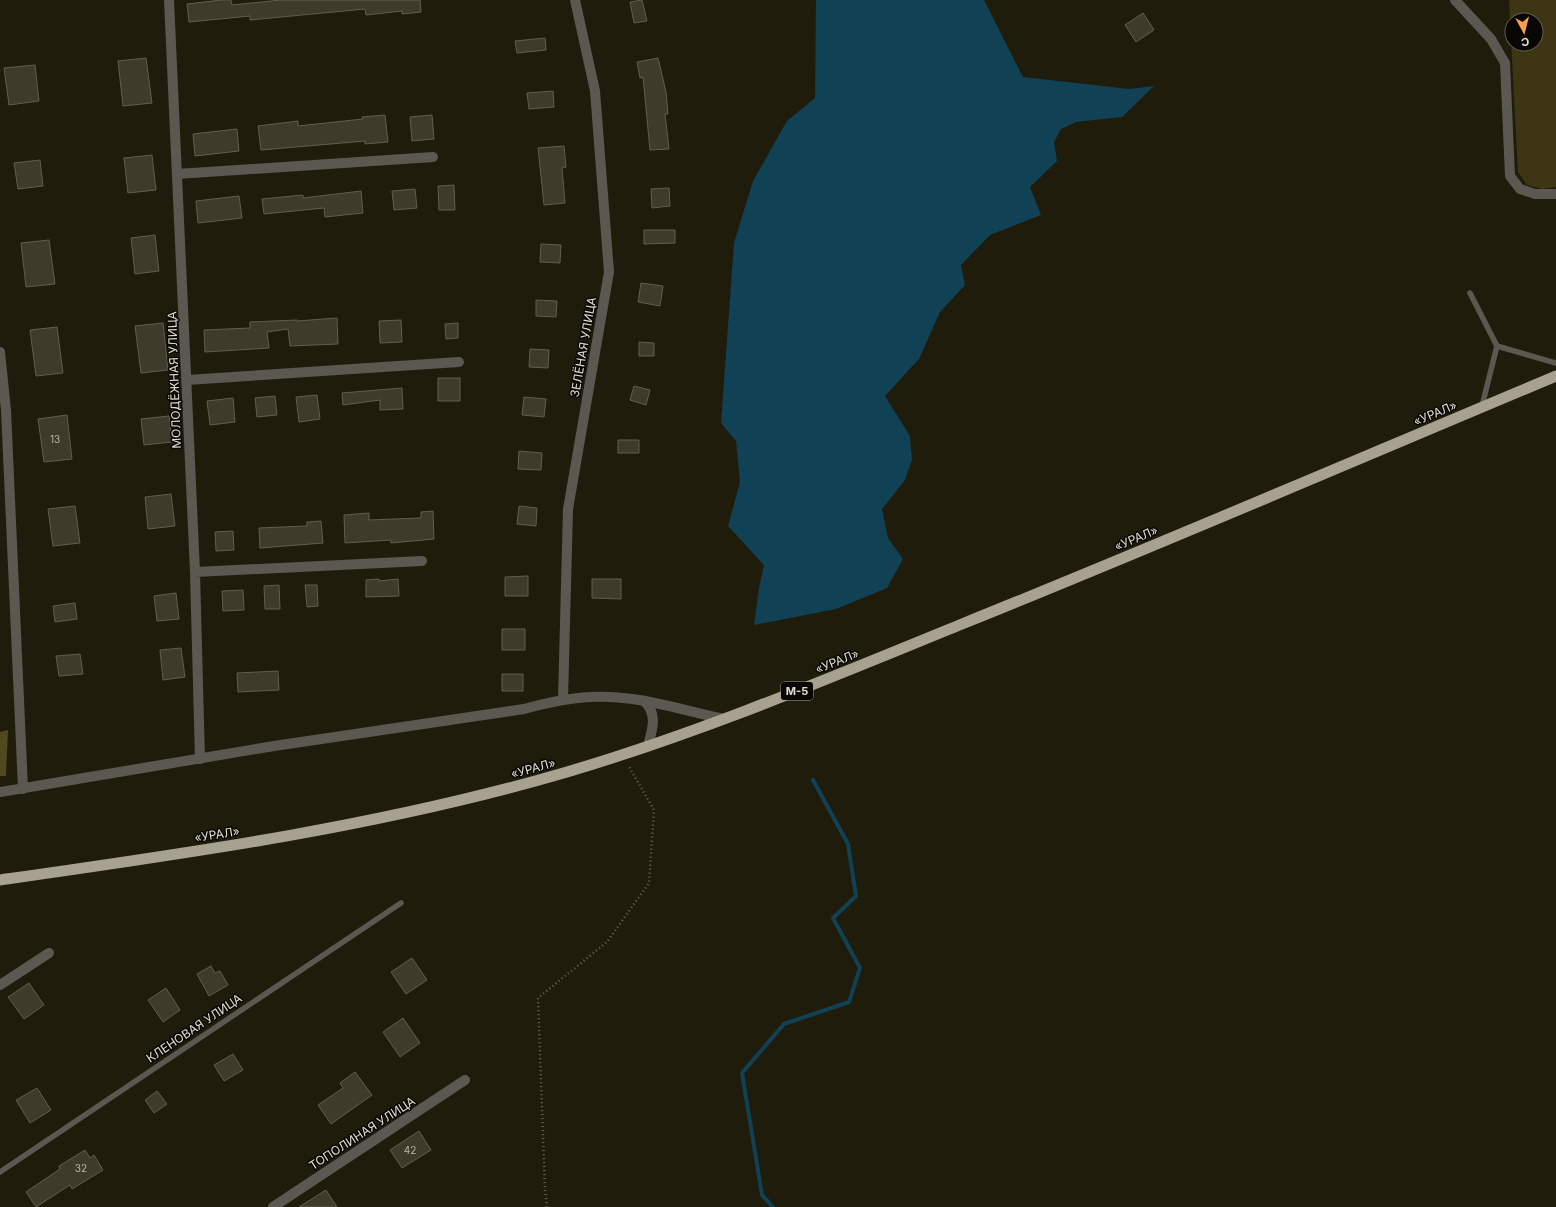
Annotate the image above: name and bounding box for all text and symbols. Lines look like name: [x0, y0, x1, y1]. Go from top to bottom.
north arrow: [1504, 12, 1544, 52]
text: С: [1520, 34, 1530, 49]
street label: ЗЕЛЁНАЯ УЛИЦА: [567, 296, 599, 398]
street label: МОЛОДЁЖНАЯ УЛИЦА: [164, 311, 184, 449]
street label: «УРАЛ»: [1411, 397, 1459, 429]
house number: 13: [50, 433, 60, 445]
street label: «УРАЛ»: [1112, 522, 1160, 554]
street label: «УРАЛ»: [813, 646, 861, 676]
road number: М-5: [781, 682, 813, 700]
street label: «УРАЛ»: [509, 755, 557, 781]
street label: «УРАЛ»: [193, 823, 241, 845]
street label: КЛЕНОВАЯ УЛИЦА: [143, 990, 245, 1066]
street label: ТОПОЛИНАЯ УЛИЦА: [306, 1093, 418, 1173]
house number: 42: [404, 1144, 416, 1156]
house number: 32: [75, 1162, 87, 1174]

